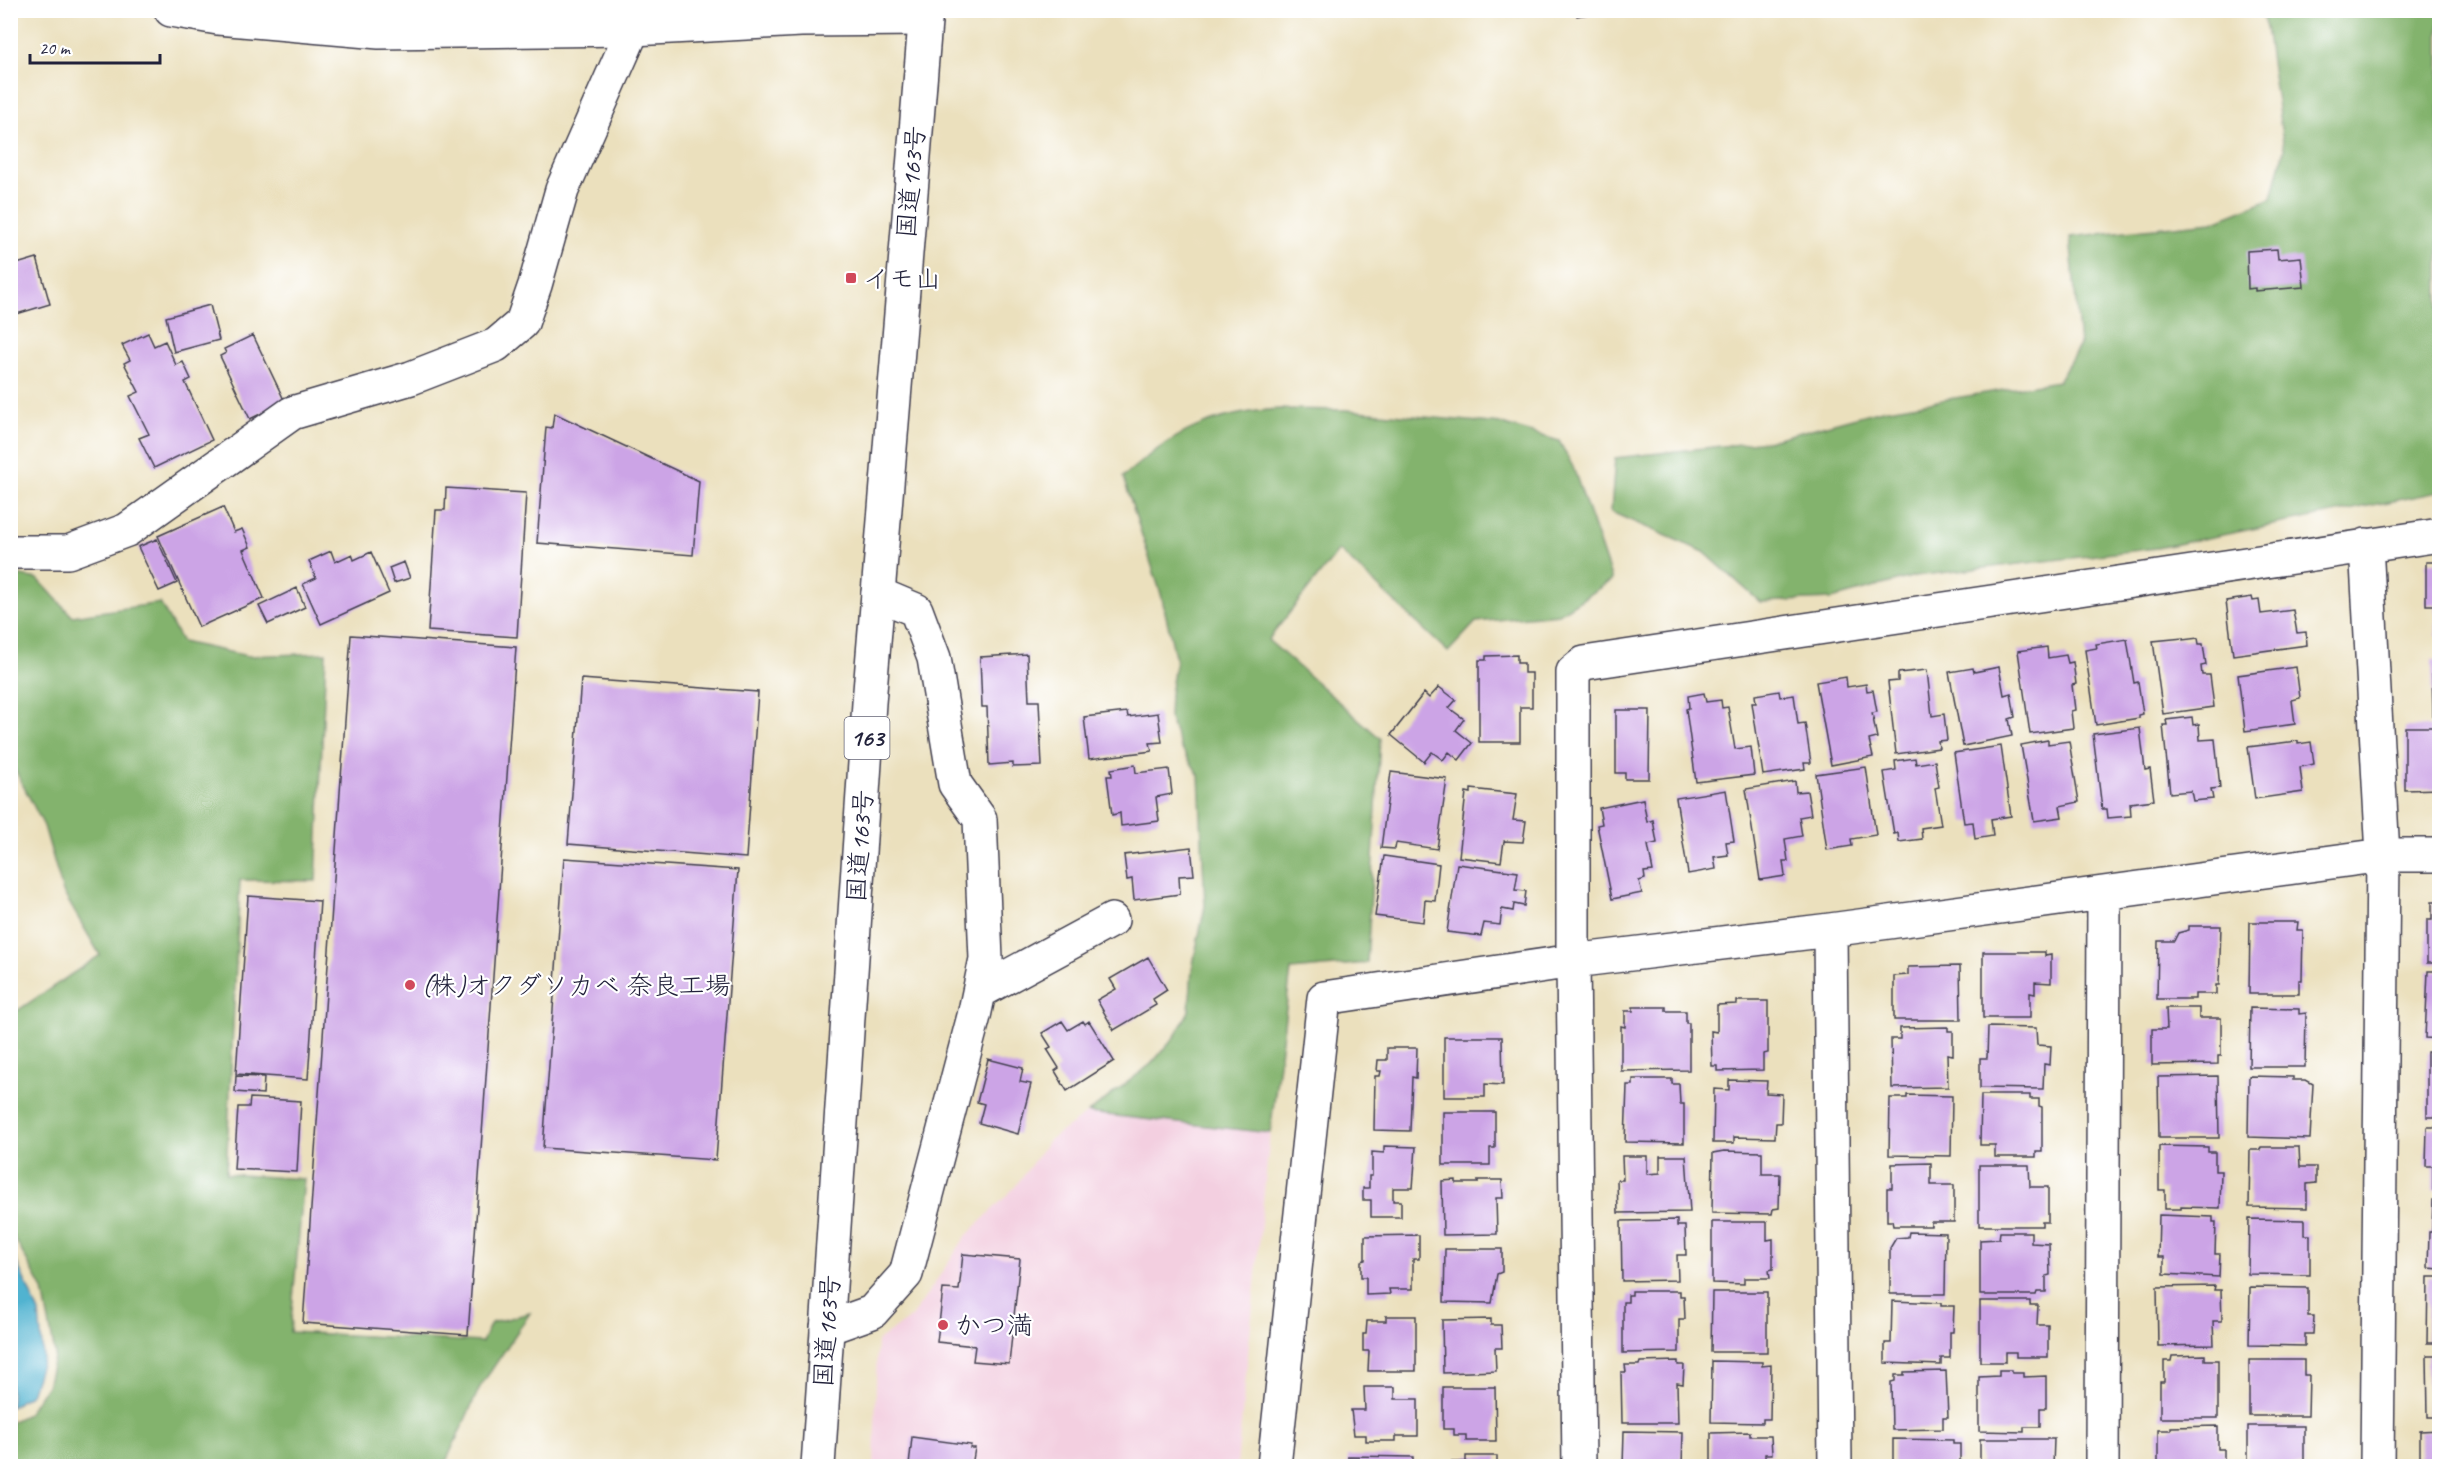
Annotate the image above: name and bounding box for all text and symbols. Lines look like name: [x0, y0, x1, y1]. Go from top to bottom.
scale bar: [30, 27, 160, 65]
text: 20 m: [39, 37, 72, 59]
street label: 国道163号: [890, 124, 932, 240]
place label: イモ山: [863, 262, 941, 295]
marker: イモ山: [844, 271, 858, 285]
road number: 163: [844, 717, 890, 759]
street label: 国道163号: [840, 788, 880, 904]
place label: (株)オクダソカベ 奈良工場: [422, 969, 730, 1002]
marker: (株)オクダソカベ 奈良工場: [403, 978, 417, 992]
street label: 国道163号: [807, 1273, 847, 1389]
place label: かつ満: [955, 1309, 1033, 1342]
marker: かつ満: [936, 1318, 950, 1332]

